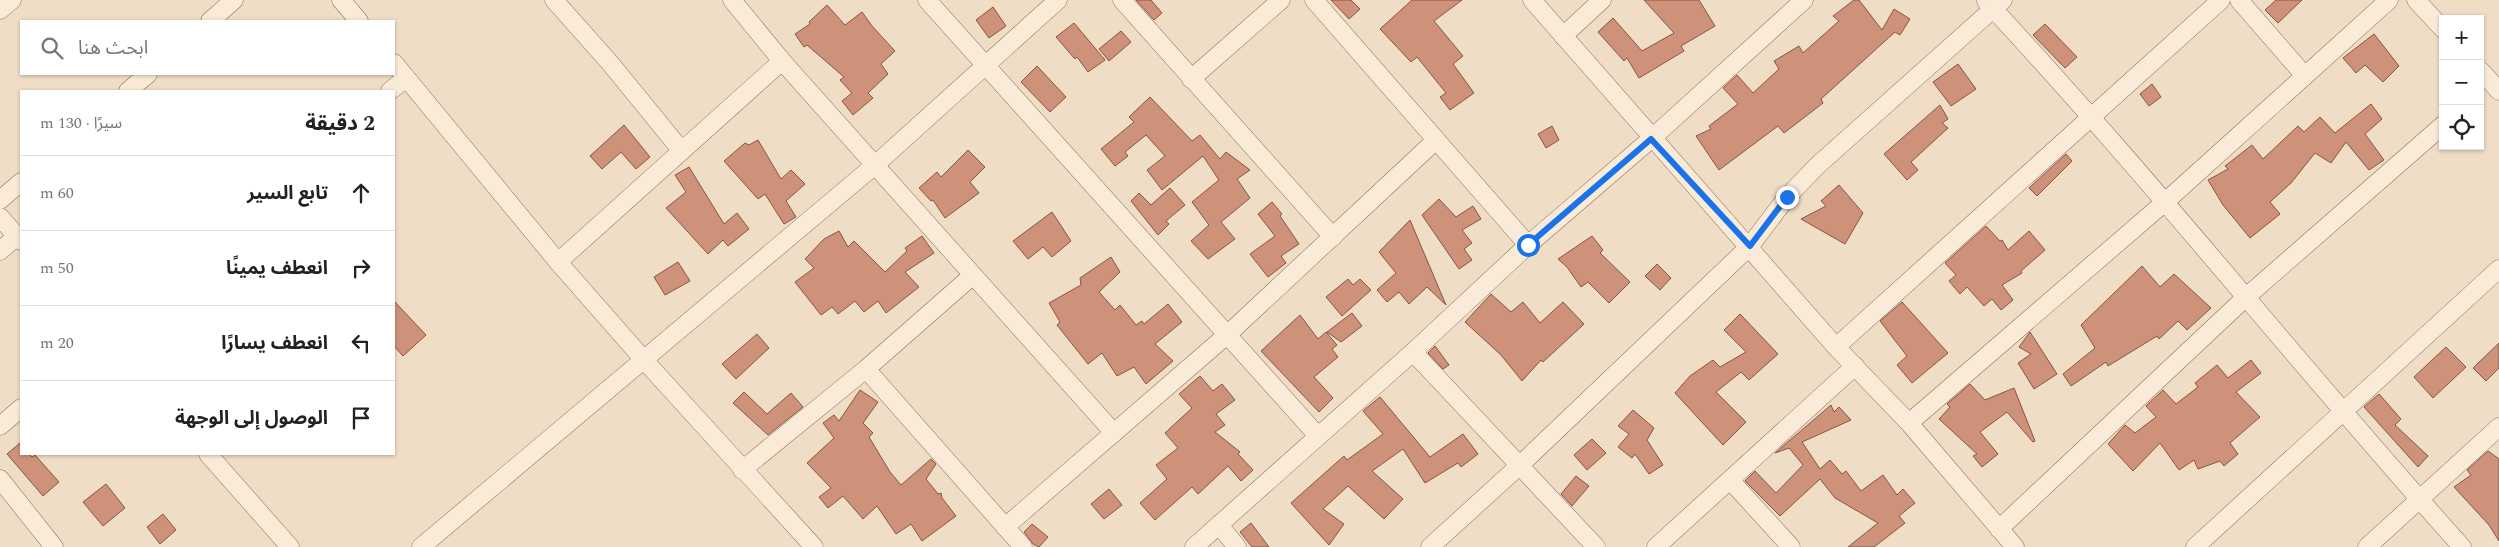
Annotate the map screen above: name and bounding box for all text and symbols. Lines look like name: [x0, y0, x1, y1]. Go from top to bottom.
map controls: [2439, 15, 2484, 150]
button: +: [2439, 15, 2484, 60]
search box: [20, 20, 395, 75]
icon: search: [38, 34, 66, 62]
text: ابحث هنا: [78, 34, 148, 63]
button: −: [2439, 60, 2484, 105]
button: locate: [2439, 105, 2484, 150]
text: 2 دقيقة: [305, 108, 375, 140]
text: سيرًا · 130 m: [40, 111, 122, 135]
text: تابع السير: [247, 179, 328, 208]
icon: ahead: [347, 179, 375, 207]
text: 60 m: [40, 181, 74, 205]
route end: [1776, 186, 1799, 209]
route start: [1517, 234, 1540, 257]
text: انعطف يمينًا: [226, 254, 328, 283]
icon: right: [347, 254, 375, 282]
text: 50 m: [40, 256, 74, 280]
text: انعطف يسارًا: [221, 329, 328, 358]
icon: left: [347, 329, 375, 357]
text: 20 m: [40, 331, 74, 355]
text: الوصول إلى الوجهة: [175, 404, 328, 433]
icon: arrive: [347, 404, 375, 432]

